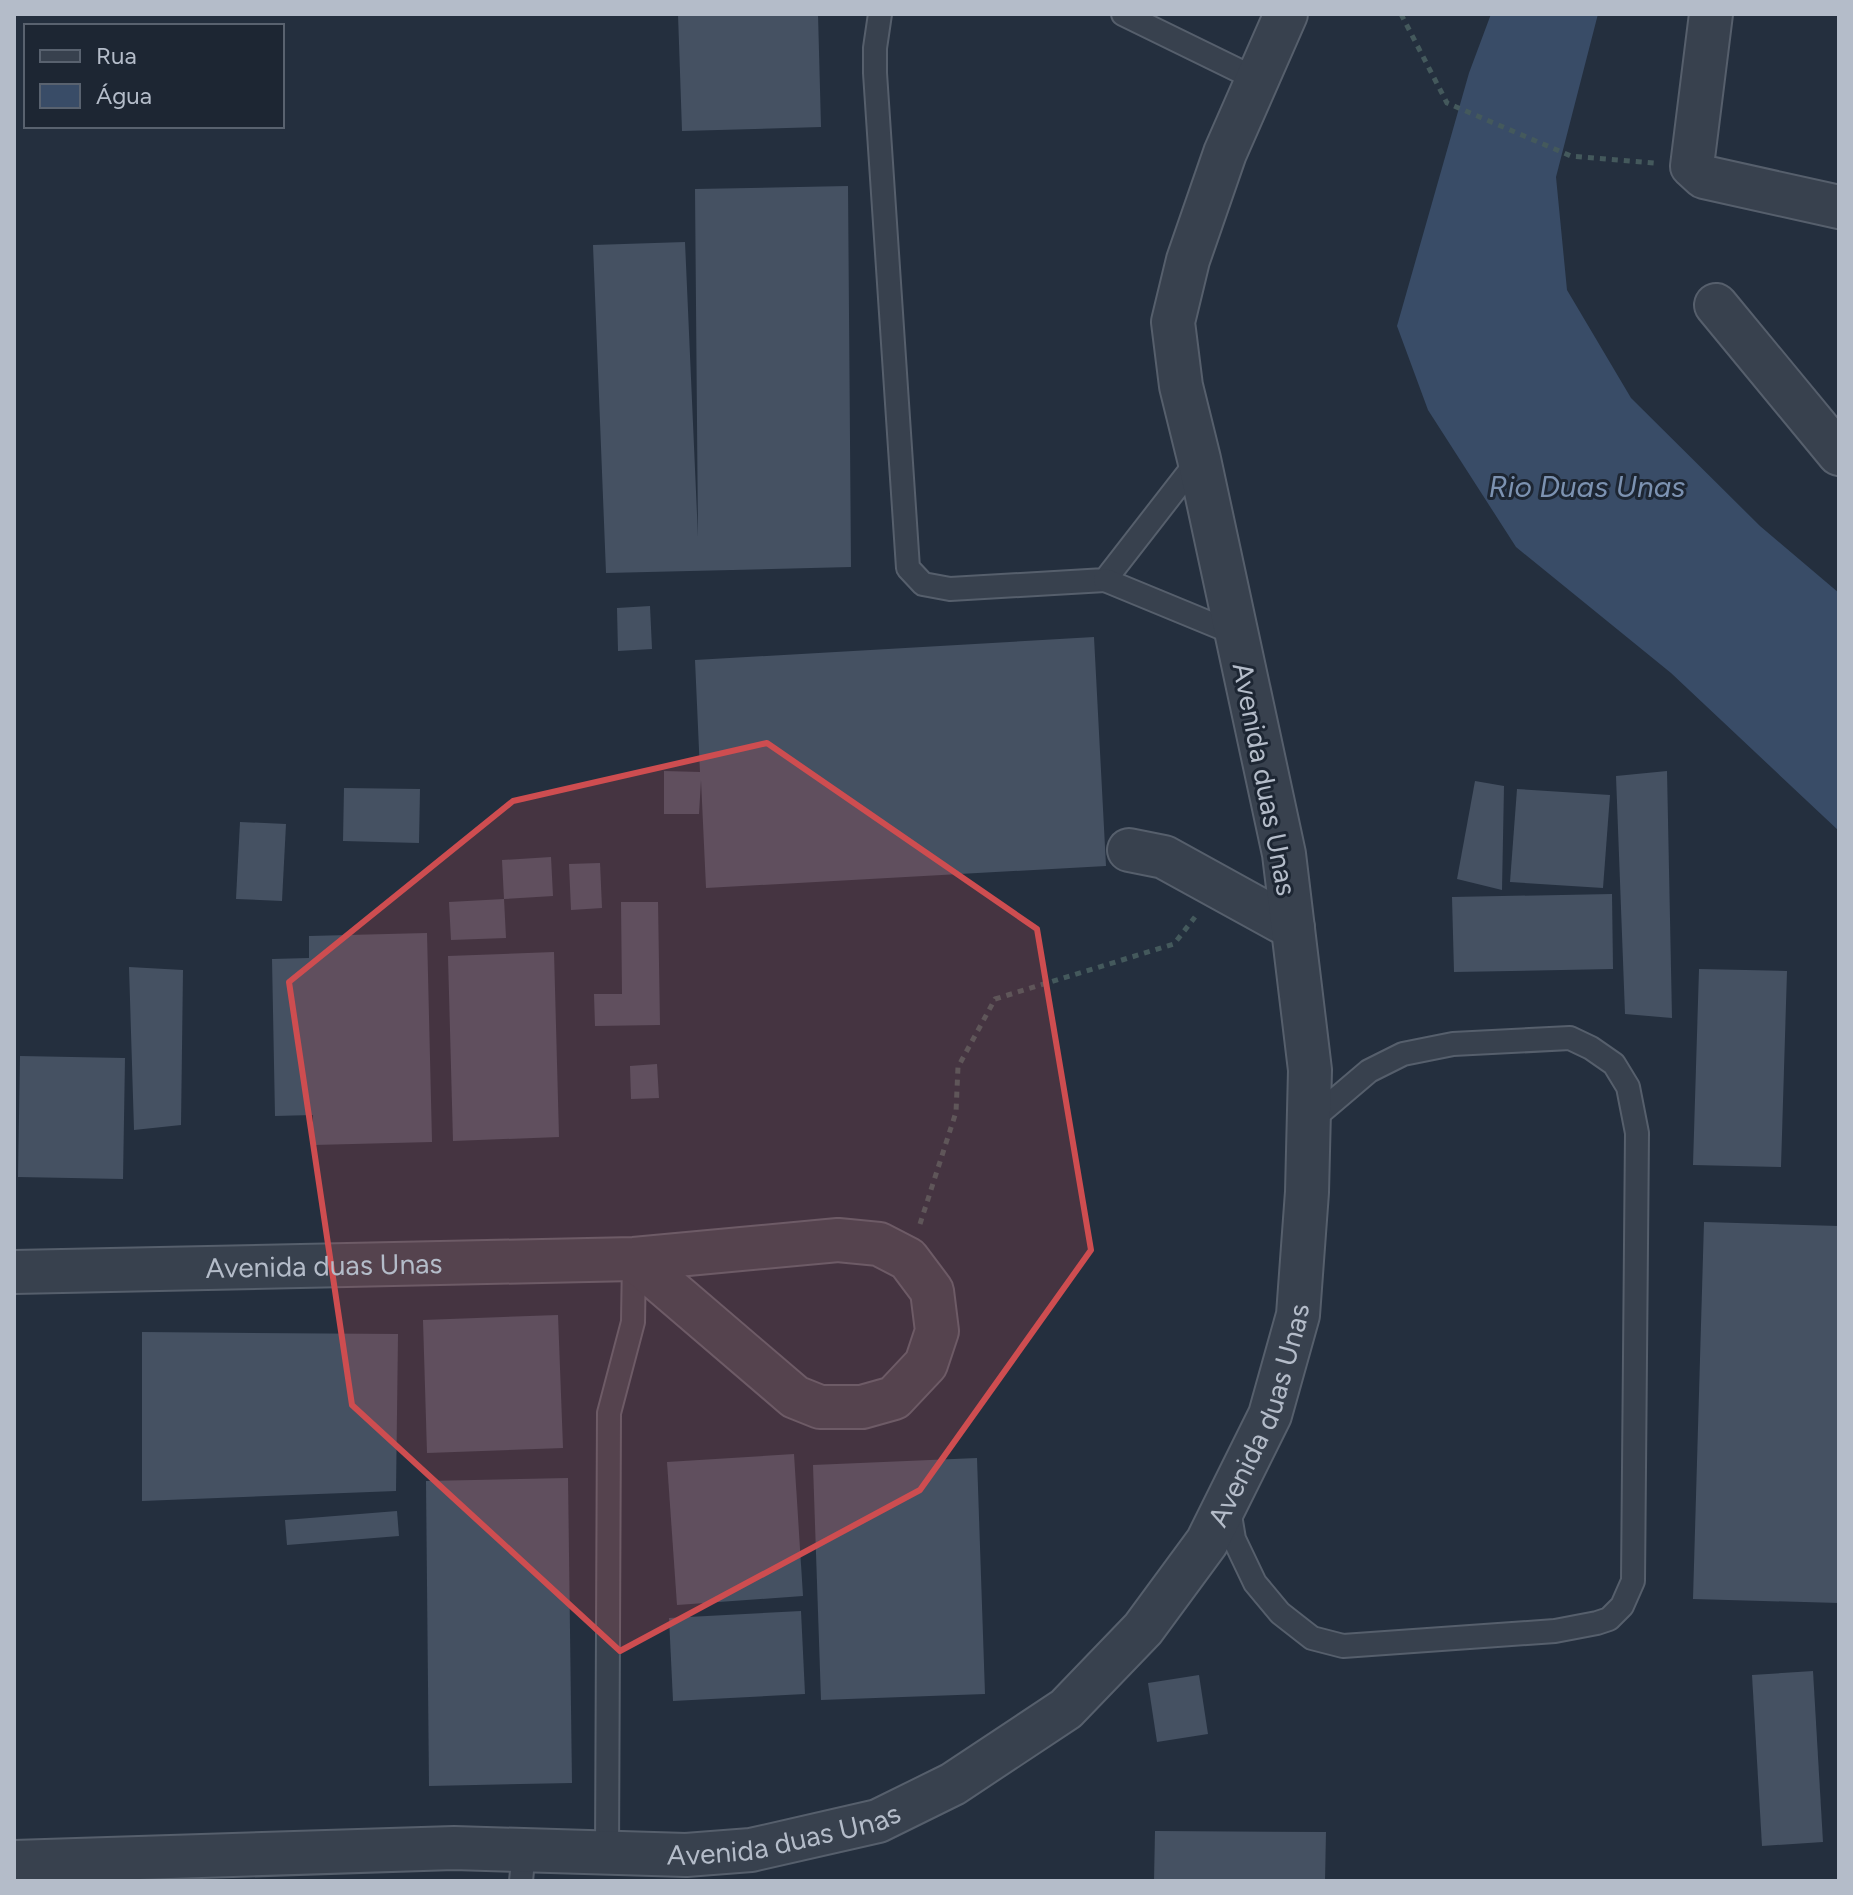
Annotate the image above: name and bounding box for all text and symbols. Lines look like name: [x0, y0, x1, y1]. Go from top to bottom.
legend: [24, 24, 284, 128]
text: Rua: [96, 41, 137, 70]
text: Água: [96, 81, 152, 110]
water label: Rio Duas Unas: [1489, 468, 1685, 505]
street label: Avenida duas Unas: [1226, 659, 1304, 899]
street label: Avenida duas Unas: [205, 1246, 443, 1285]
street label: Avenida duas Unas: [1200, 1303, 1316, 1532]
street label: Avenida duas Unas: [667, 1796, 906, 1872]

